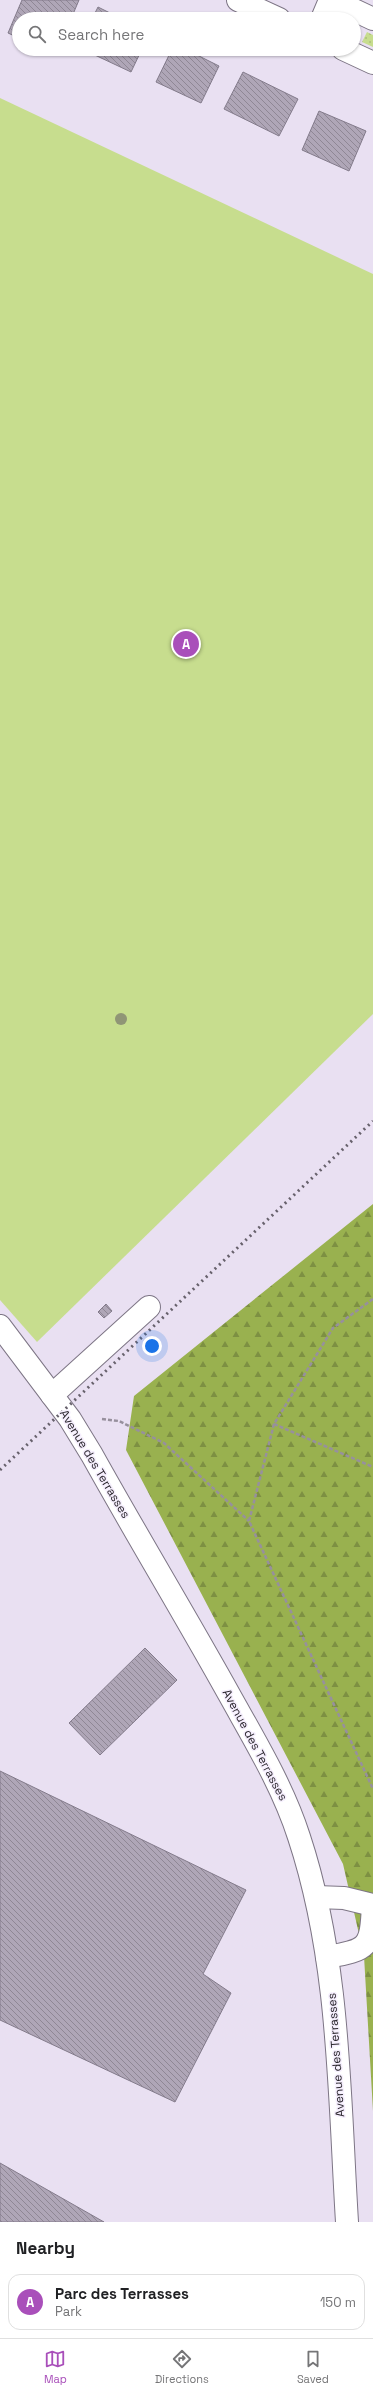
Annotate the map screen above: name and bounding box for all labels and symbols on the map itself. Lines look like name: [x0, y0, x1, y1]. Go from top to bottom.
pin: A: [173, 629, 199, 659]
your location: [142, 1336, 162, 1356]
street label: Avenue des Terrasses: [56, 1407, 134, 1521]
street label: Avenue des Terrasses: [219, 1686, 291, 1804]
street label: Avenue des Terrasses: [324, 1993, 348, 2117]

